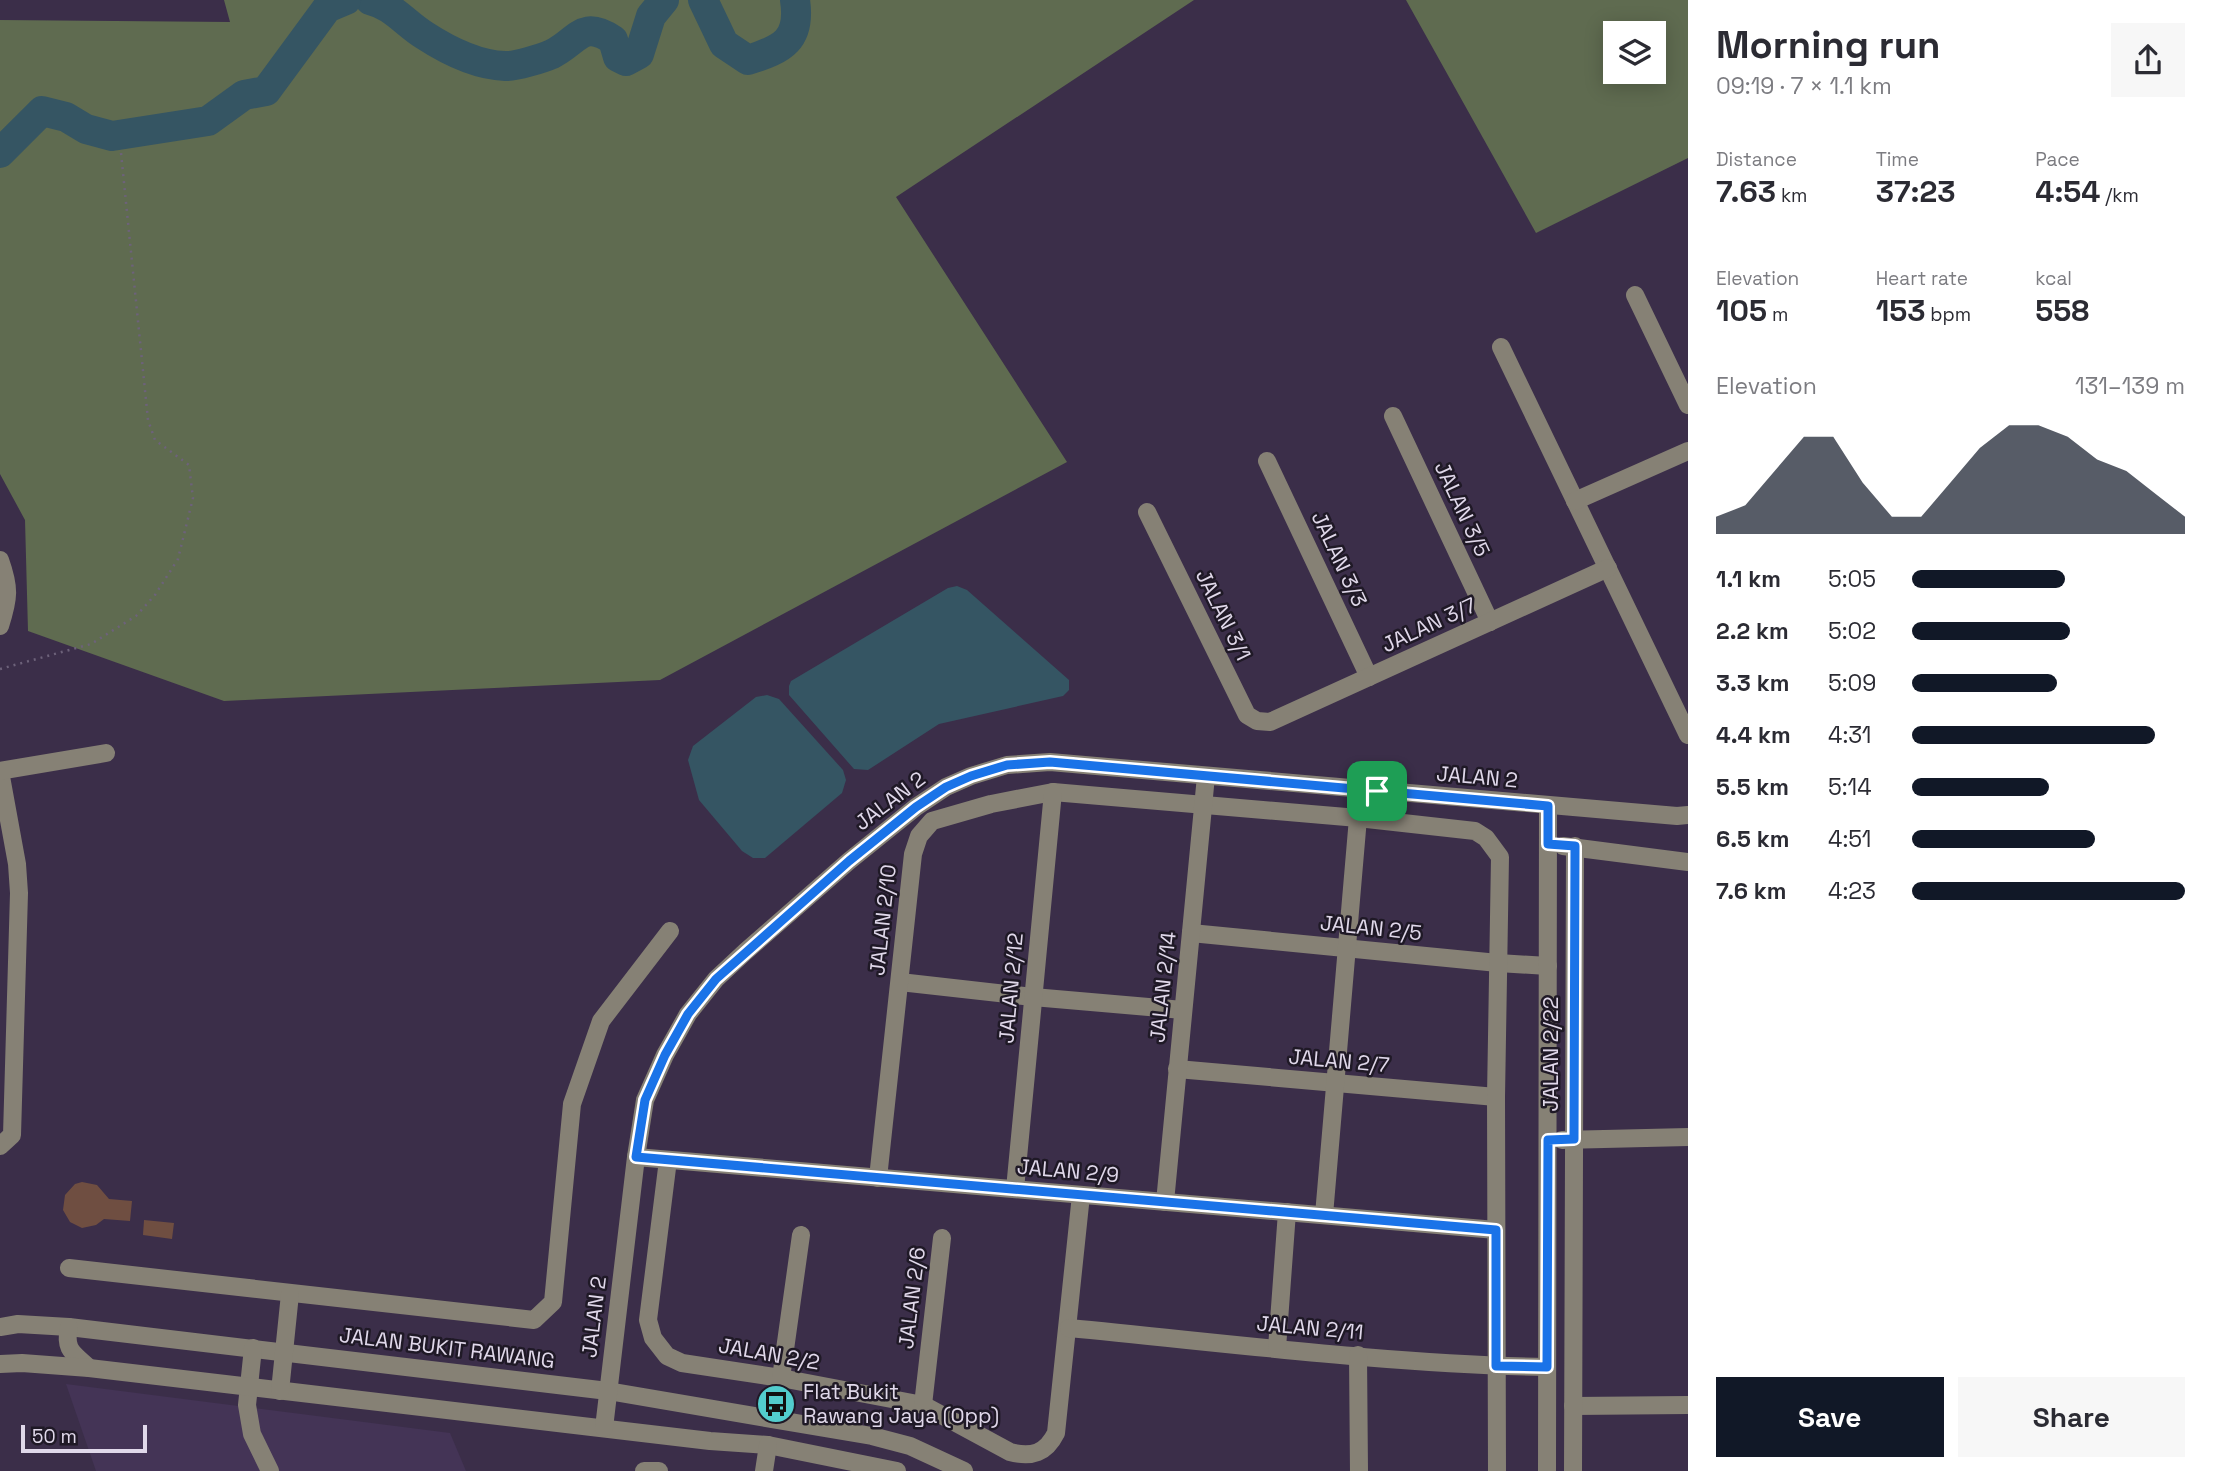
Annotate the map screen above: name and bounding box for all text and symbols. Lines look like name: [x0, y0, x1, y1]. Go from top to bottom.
map controls: [1603, 21, 1666, 84]
button: layers: [1603, 21, 1666, 84]
text: Morning run: [1716, 21, 1941, 69]
button: share: [2111, 23, 2185, 97]
text: 09:19 · 7 × 1.1 km: [1716, 71, 1892, 101]
text: Distance: [1716, 147, 1797, 172]
text: Time: [1876, 147, 1919, 172]
text: Pace: [2035, 147, 2080, 172]
text: 7.63: [1716, 172, 1776, 211]
text: 37:23: [1876, 172, 1956, 211]
text: 4:54: [2035, 172, 2100, 211]
text: km: [1776, 183, 1807, 208]
text: /km: [2100, 183, 2139, 208]
text: Elevation: [1716, 266, 1799, 291]
text: Heart rate: [1876, 266, 1968, 291]
text: kcal: [2035, 266, 2072, 291]
text: 105: [1716, 291, 1767, 330]
text: 153: [1876, 291, 1925, 330]
text: 558: [2035, 291, 2089, 330]
text: m: [1767, 302, 1788, 327]
text: bpm: [1925, 302, 1971, 327]
text: Elevation: [1716, 371, 1817, 401]
text: 131–139 m: [2075, 371, 2185, 401]
street label: JALAN 3/5: [1429, 457, 1496, 561]
street label: JALAN 3/3: [1306, 507, 1373, 611]
text: 1.1 km: [1716, 564, 1781, 594]
text: 5:05: [1828, 564, 1876, 594]
street label: JALAN 3/1: [1190, 565, 1257, 665]
street label: JALAN 3/7: [1377, 591, 1481, 658]
text: 2.2 km: [1716, 616, 1789, 646]
text: 5:02: [1828, 616, 1876, 646]
text: 3.3 km: [1716, 668, 1789, 698]
text: 5:09: [1828, 668, 1876, 698]
text: 4.4 km: [1716, 720, 1791, 750]
text: 4:31: [1828, 720, 1871, 750]
street label: JALAN 2: [1435, 759, 1519, 794]
pin: [1347, 761, 1407, 821]
street label: JALAN 2: [849, 765, 930, 836]
icon: arrive: [1358, 772, 1396, 810]
text: 5.5 km: [1716, 772, 1789, 802]
text: 5:14: [1828, 772, 1872, 802]
text: 6.5 km: [1716, 824, 1789, 854]
text: 4:51: [1828, 824, 1871, 854]
street label: JALAN 2/10: [863, 863, 902, 977]
text: 7.6 km: [1716, 876, 1786, 906]
text: 4:23: [1828, 876, 1876, 906]
street label: JALAN 2/5: [1319, 909, 1423, 946]
street label: JALAN 2/14: [1143, 930, 1182, 1044]
street label: JALAN 2/12: [992, 932, 1029, 1044]
street label: JALAN 2/22: [1537, 997, 1564, 1111]
street label: JALAN 2/7: [1287, 1043, 1391, 1078]
street label: JALAN 2/9: [1016, 1153, 1120, 1188]
street label: JALAN 2/6: [892, 1245, 931, 1350]
street label: JALAN 2: [575, 1275, 612, 1359]
street label: JALAN 2/11: [1256, 1309, 1365, 1346]
street label: JALAN BUKIT RAWANG: [338, 1321, 556, 1374]
street label: JALAN 2/2: [716, 1331, 822, 1376]
button: Save: [1716, 1377, 1944, 1457]
button: Share: [1958, 1377, 2185, 1457]
place label: Flat Bukit Rawang Jaya (Opp): [803, 1378, 999, 1429]
bus stop icon: Flat Bukit Rawang Jaya (Opp): [755, 1383, 797, 1425]
scale bar: [21, 1422, 147, 1454]
text: 50 m: [32, 1424, 77, 1449]

